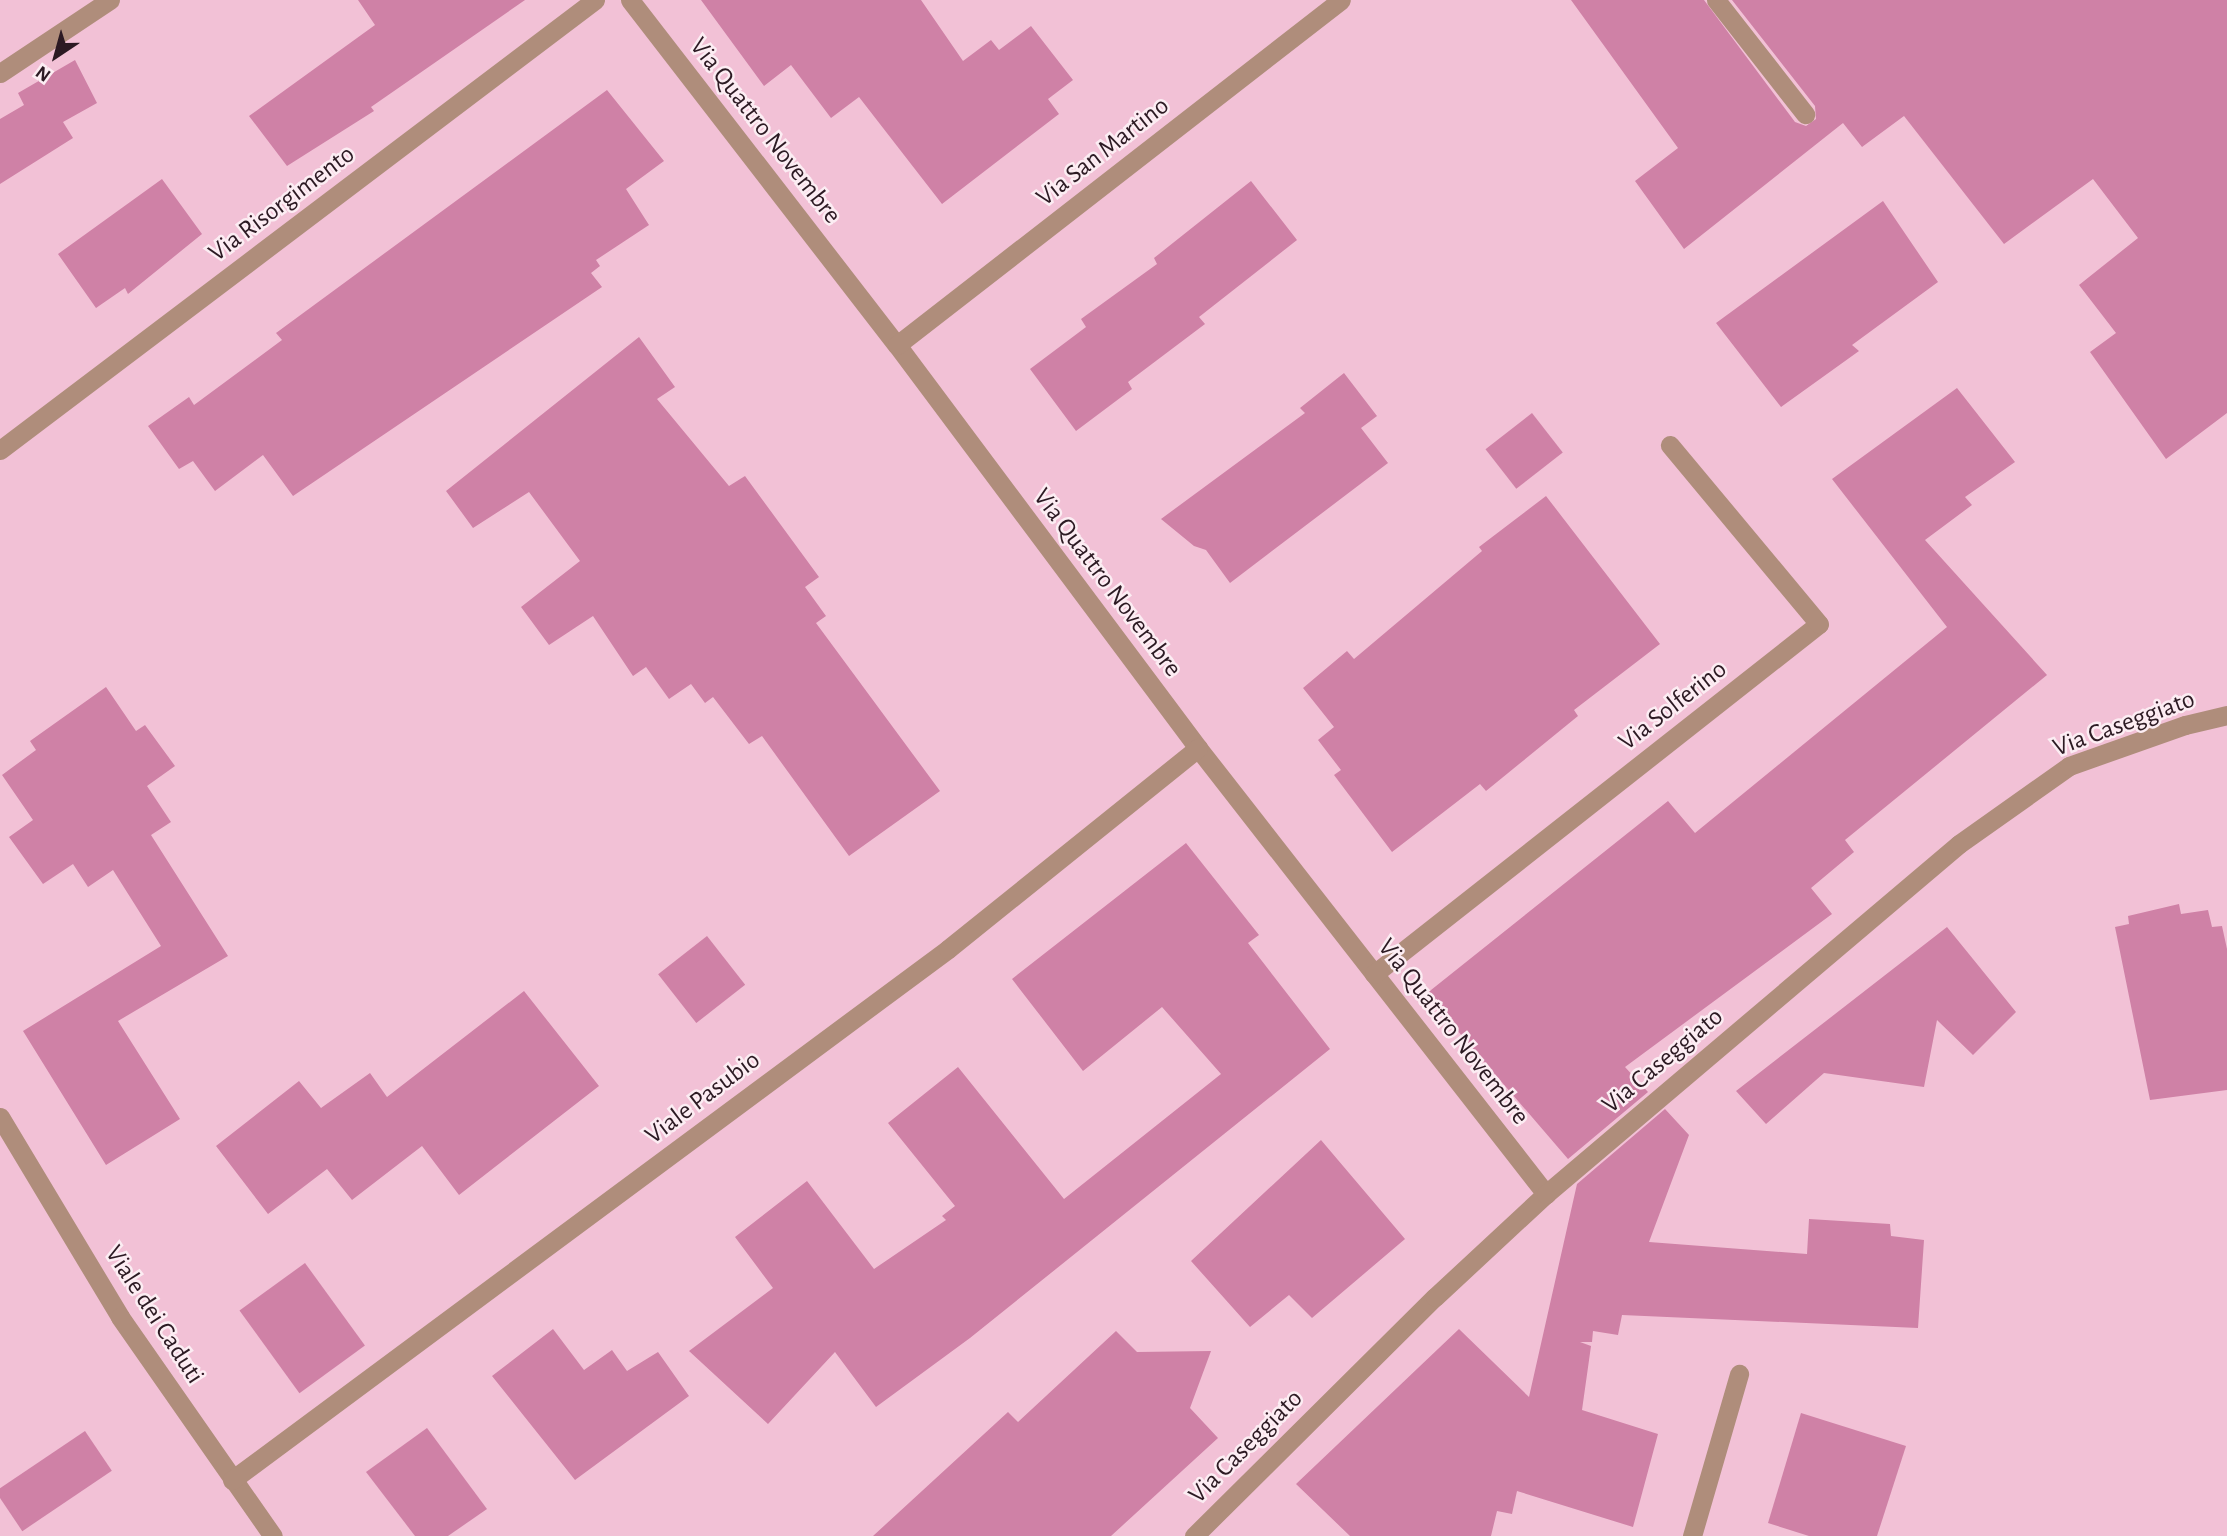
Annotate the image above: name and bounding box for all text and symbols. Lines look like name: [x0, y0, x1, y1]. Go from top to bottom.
north arrow: [21, 21, 91, 91]
street label: Via Quattro Novembre: [683, 32, 847, 230]
text: N: [32, 62, 54, 85]
street label: Via San Martino: [1030, 91, 1176, 213]
street label: Via Risorgimento: [203, 139, 361, 269]
street label: Via Quattro Novembre: [1026, 483, 1188, 683]
street label: Via Solferino: [1613, 654, 1733, 758]
street label: Via Caseggiato: [2049, 684, 2199, 764]
street label: Via Quattro Novembre: [1371, 933, 1535, 1131]
street label: Via Caseggiato: [1596, 1001, 1730, 1121]
street label: Viale Pasubio: [639, 1045, 767, 1151]
street label: Viale dei Caduti: [98, 1240, 210, 1390]
street label: Via Caseggiato: [1182, 1383, 1310, 1511]

